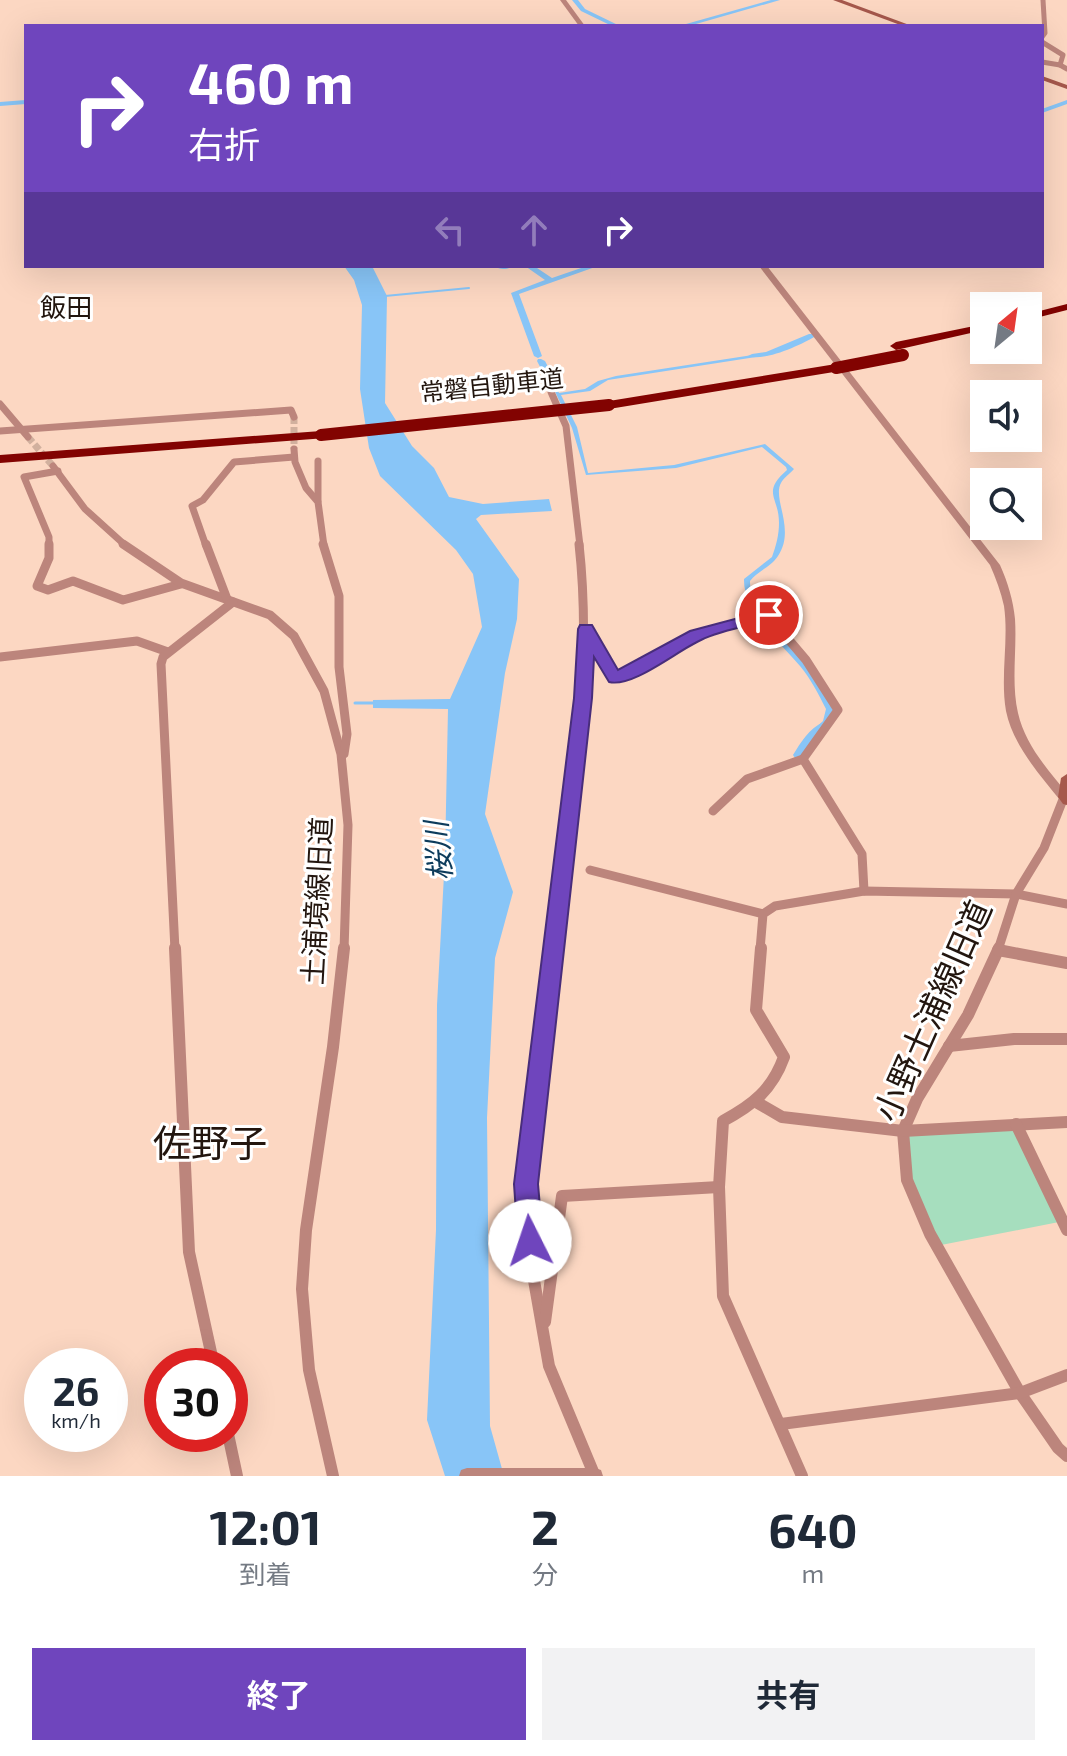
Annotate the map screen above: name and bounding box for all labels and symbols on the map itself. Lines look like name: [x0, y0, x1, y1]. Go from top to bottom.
district label: 飯田: [40, 291, 92, 322]
north arrow: [970, 292, 1042, 364]
street label: 常磐自動車道: [419, 363, 565, 406]
pin: [735, 581, 803, 649]
street label: 土浦境線旧道: [295, 816, 337, 986]
water label: 桜川: [416, 817, 458, 883]
street label: 小野土浦線旧道: [865, 893, 999, 1127]
district label: 佐野子: [153, 1119, 267, 1165]
position arrow: [488, 1199, 572, 1283]
speed limit sign: 30: [144, 1348, 248, 1452]

